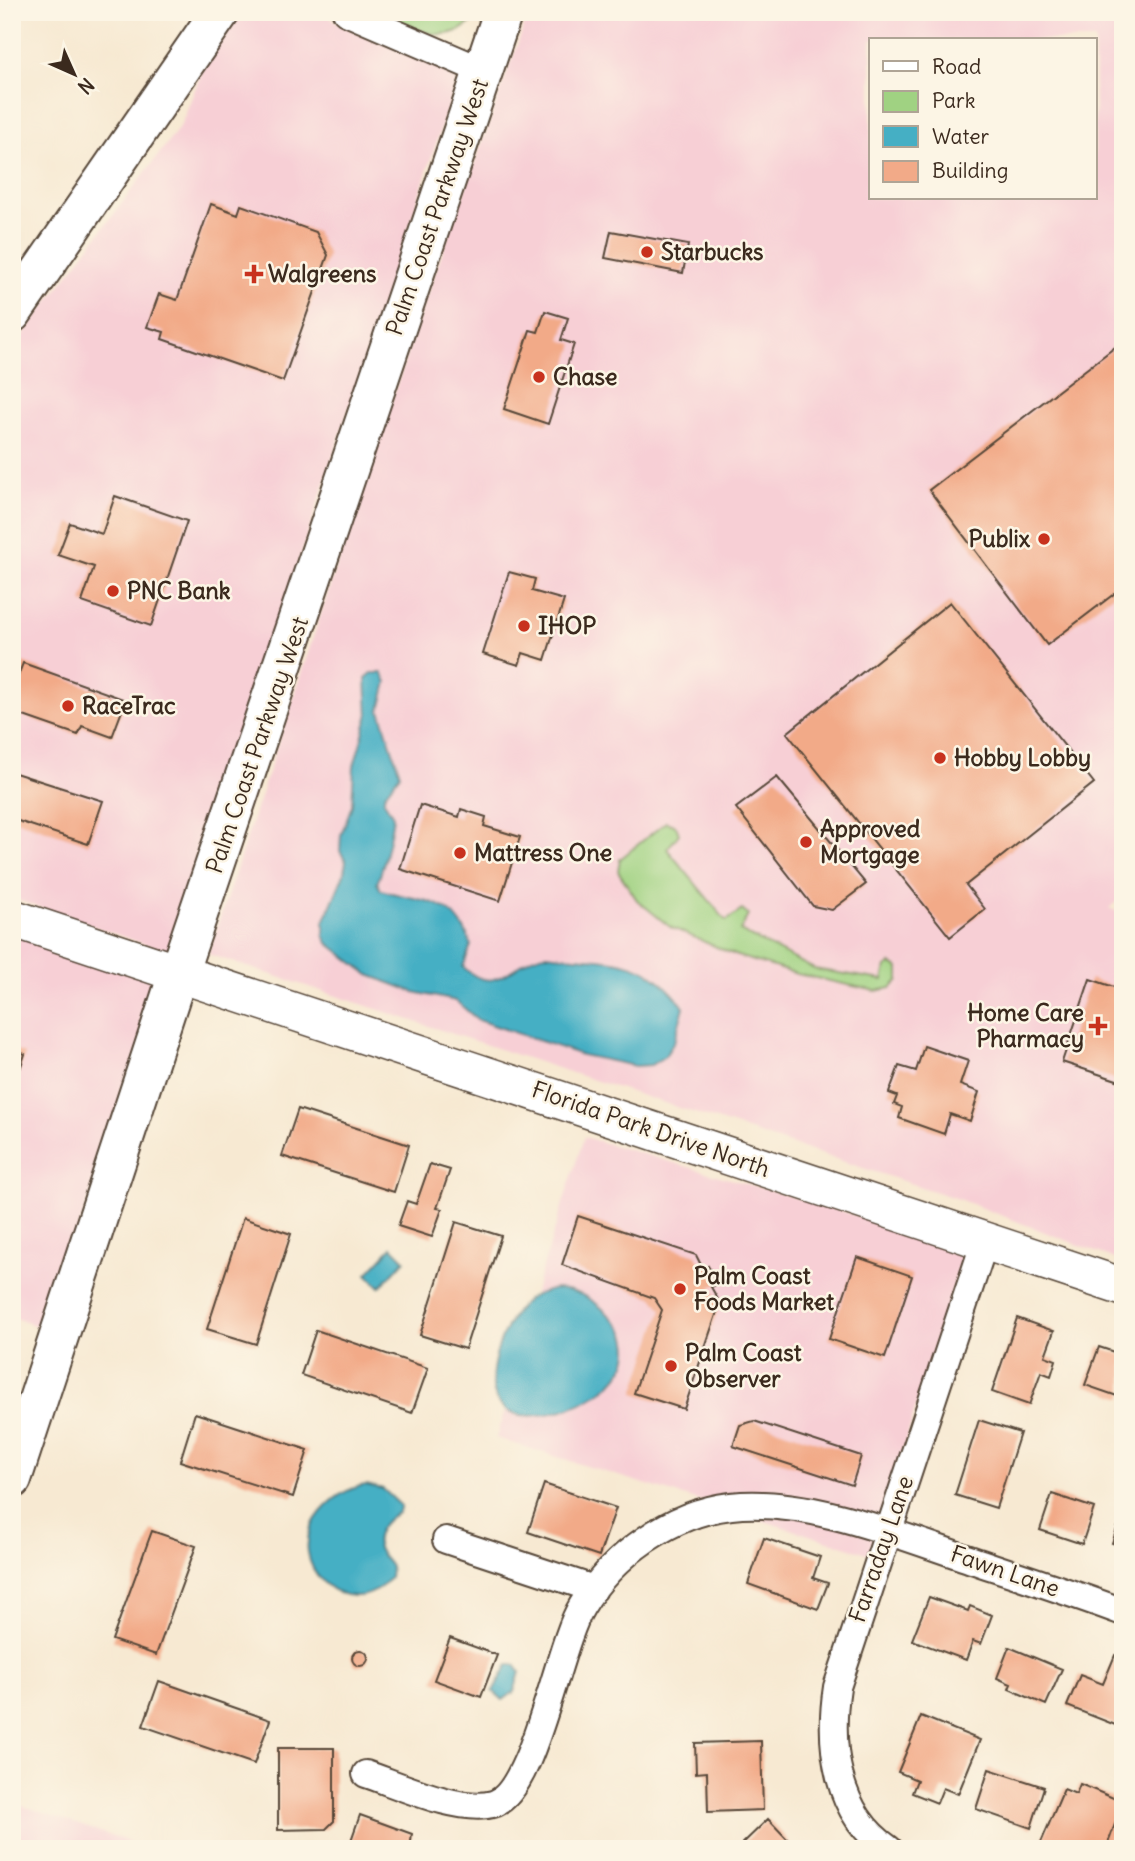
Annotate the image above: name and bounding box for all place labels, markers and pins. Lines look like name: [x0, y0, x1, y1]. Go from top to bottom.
place label: Starbucks: [661, 237, 764, 266]
marker: Starbucks: [639, 244, 655, 260]
place label: Walgreens: [268, 259, 377, 288]
marker: Walgreens: [246, 266, 262, 282]
place label: Chase: [553, 362, 617, 391]
marker: Chase: [531, 369, 547, 385]
place label: Publix: [968, 524, 1031, 553]
marker: Publix: [1036, 531, 1052, 547]
place label: PNC Bank: [127, 576, 231, 605]
marker: PNC Bank: [105, 583, 121, 599]
place label: IHOP: [538, 611, 596, 640]
marker: IHOP: [516, 618, 532, 634]
place label: RaceTrac: [82, 691, 176, 720]
marker: RaceTrac: [60, 698, 76, 714]
place label: Hobby Lobby: [954, 743, 1091, 772]
marker: Hobby Lobby: [932, 750, 948, 766]
place label: Approved Mortgage: [820, 814, 921, 869]
marker: Approved Mortgage: [798, 834, 814, 850]
place label: Mattress One: [474, 838, 612, 867]
marker: Mattress One: [452, 845, 468, 861]
place label: Home Care Pharmacy: [967, 998, 1084, 1053]
marker: Home Care Pharmacy: [1090, 1018, 1106, 1034]
place label: Palm Coast Foods Market: [694, 1261, 834, 1316]
marker: Palm Coast Foods Market: [672, 1281, 688, 1297]
place label: Palm Coast Observer: [685, 1338, 802, 1393]
marker: Palm Coast Observer: [663, 1358, 679, 1374]

